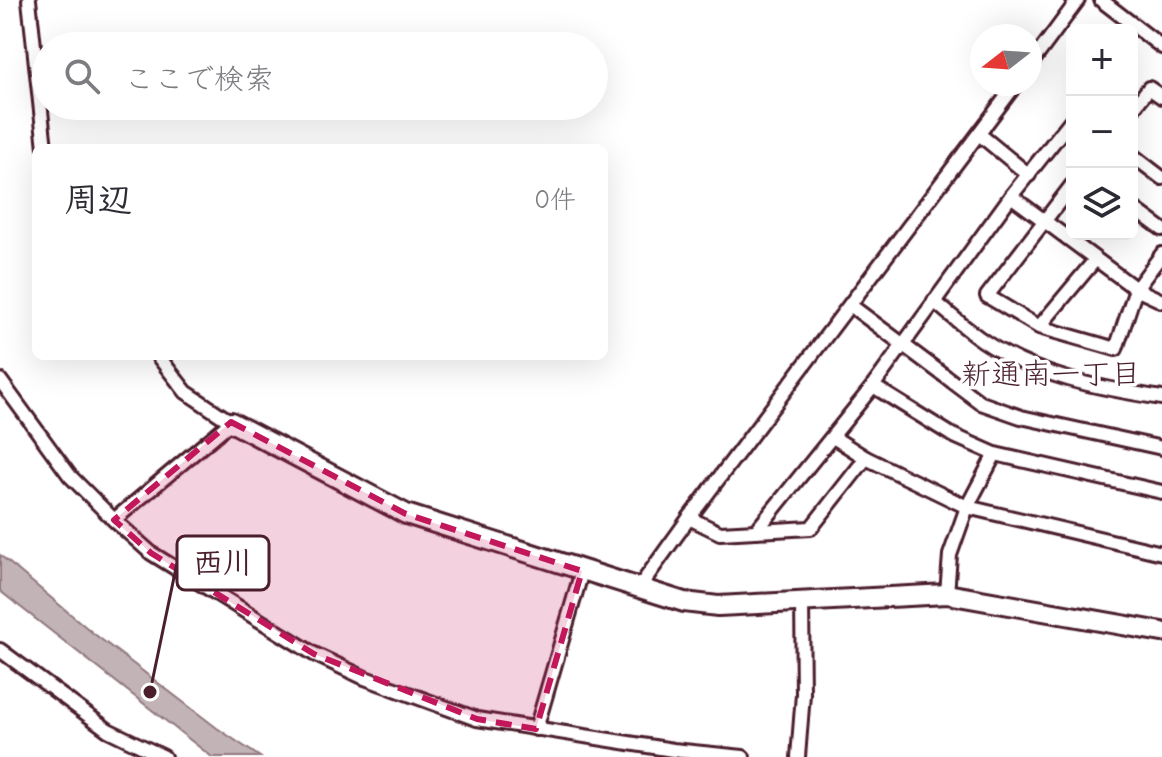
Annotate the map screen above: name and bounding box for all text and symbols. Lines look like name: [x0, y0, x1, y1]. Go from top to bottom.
north arrow: [970, 24, 1042, 96]
map controls: [1066, 24, 1138, 240]
button: +: [1066, 24, 1138, 96]
search box: [32, 32, 608, 120]
icon: search: [60, 54, 104, 98]
text: ここで検索: [124, 62, 274, 97]
button: −: [1066, 96, 1138, 168]
button: layers: [1066, 168, 1138, 240]
text: 周辺: [64, 180, 132, 220]
text: 0件: [534, 185, 576, 215]
district label: 新通南一丁目: [961, 357, 1141, 392]
callout: 西川: [177, 536, 269, 590]
text: 西川: [193, 546, 253, 581]

